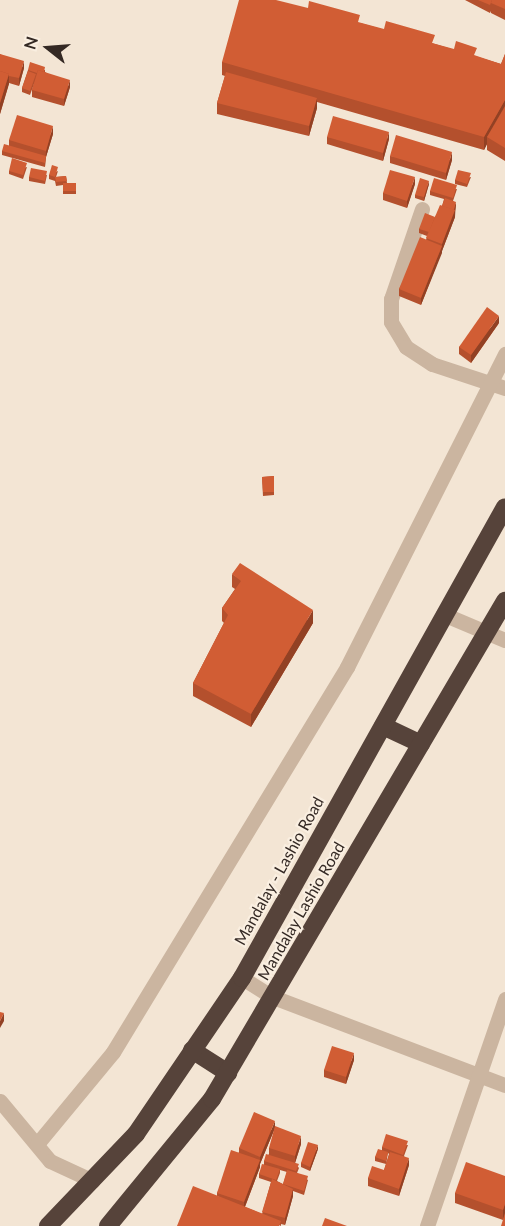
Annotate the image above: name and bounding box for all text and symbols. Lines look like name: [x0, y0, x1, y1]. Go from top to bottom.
north arrow: [18, 18, 78, 78]
text: N: [19, 34, 41, 51]
street label: Mandalay - Lashio Road: [230, 793, 328, 949]
street label: Mandalay Lashio Road: [253, 838, 349, 984]

